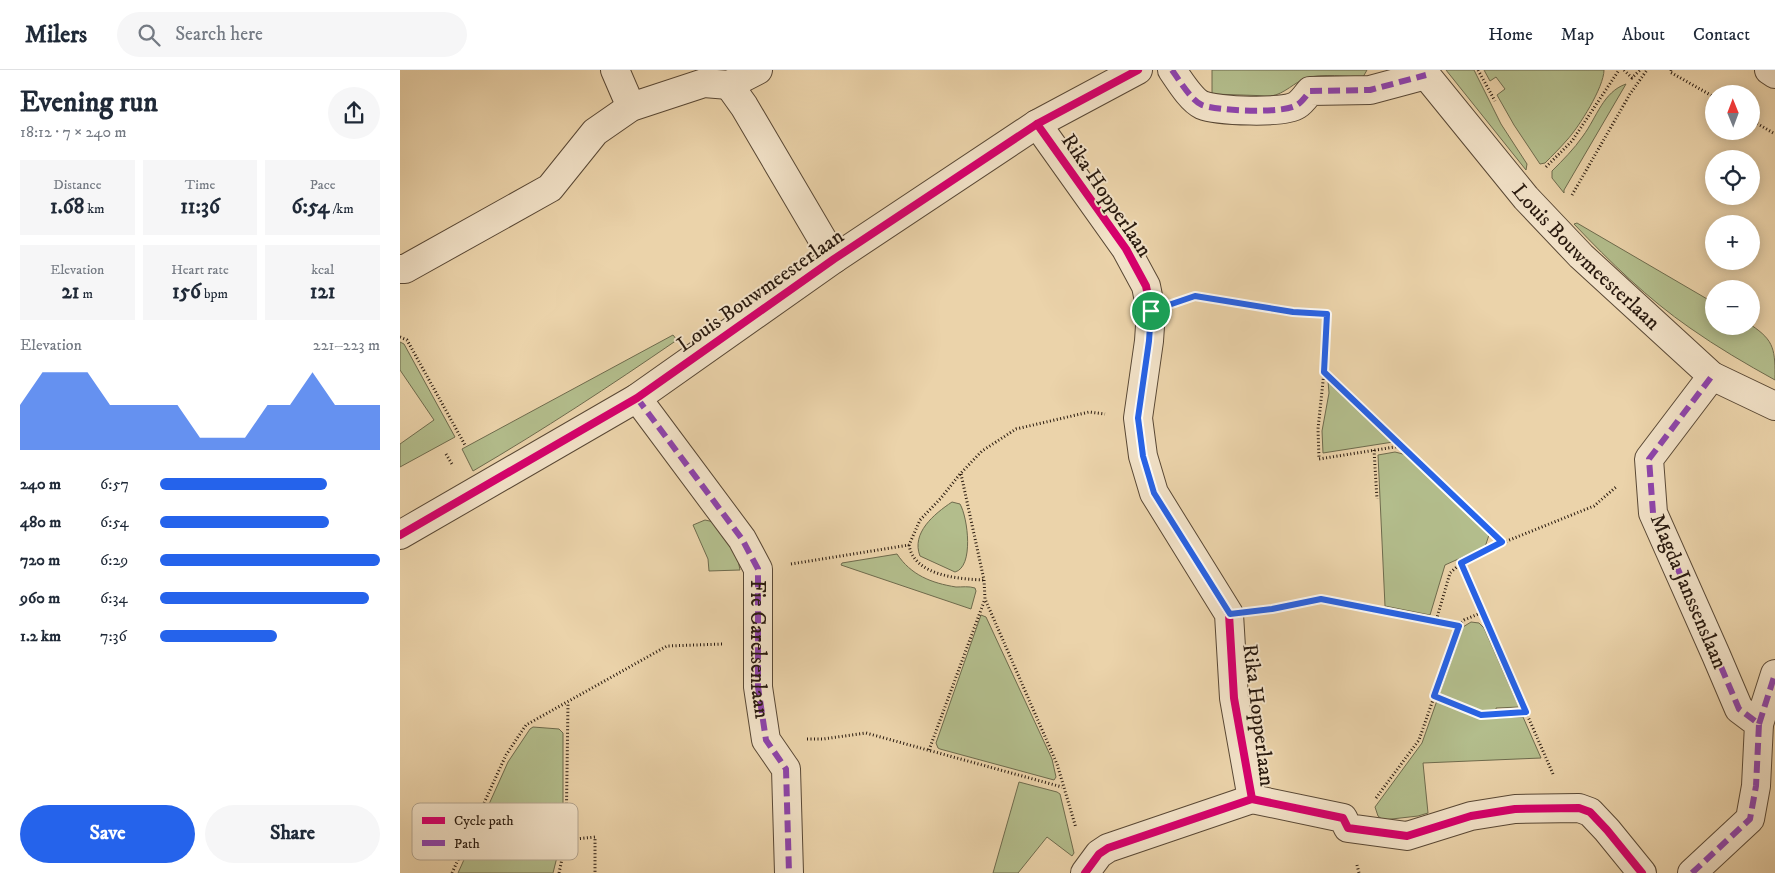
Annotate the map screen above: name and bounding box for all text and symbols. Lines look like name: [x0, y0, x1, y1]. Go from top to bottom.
search box: [117, 12, 467, 57]
text: Milers: [25, 20, 87, 50]
icon: search: [135, 21, 163, 49]
text: Search here: [175, 23, 263, 46]
text: Home: [1488, 24, 1533, 46]
text: Map: [1561, 24, 1594, 46]
text: About: [1622, 24, 1665, 46]
text: Contact: [1693, 24, 1750, 46]
text: Evening run: [20, 85, 158, 120]
north arrow: [1705, 85, 1760, 140]
map controls: [1705, 85, 1760, 335]
button: share: [328, 87, 380, 139]
text: 18:12 · 7 × 240 m: [20, 122, 127, 142]
street label: Rika Hopperlaan: [1055, 129, 1157, 262]
button: locate: [1705, 150, 1760, 205]
text: Distance: [53, 176, 101, 194]
text: Time: [185, 176, 215, 194]
text: Pace: [310, 176, 336, 194]
street label: Louis Bouwmeesterlaan: [1506, 179, 1665, 336]
text: 1.68: [50, 194, 84, 220]
text: 11:36: [180, 194, 220, 220]
text: 6:54: [292, 194, 329, 220]
text: km: [84, 200, 105, 218]
text: /km: [329, 200, 354, 218]
button: +: [1705, 215, 1760, 270]
street label: Louis Bouwmeesterlaan: [672, 223, 849, 358]
text: Elevation: [50, 261, 104, 279]
text: Heart rate: [171, 261, 229, 279]
text: kcal: [311, 261, 334, 279]
text: 21: [62, 279, 80, 305]
text: 156: [172, 279, 201, 305]
text: 121: [310, 279, 336, 305]
button: −: [1705, 280, 1760, 335]
text: m: [80, 285, 93, 303]
text: bpm: [201, 285, 228, 303]
pin: [1130, 290, 1172, 332]
icon: arrive: [1137, 297, 1165, 325]
text: Elevation: [20, 335, 82, 355]
text: 221–223 m: [313, 335, 380, 355]
text: 240 m: [20, 474, 61, 494]
text: 6:57: [100, 474, 129, 494]
street label: Magda Janssenslaan: [1644, 510, 1732, 673]
text: 480 m: [20, 512, 61, 532]
text: 6:54: [100, 512, 129, 532]
text: 720 m: [20, 550, 60, 570]
text: 6:29: [100, 550, 128, 570]
street label: Fie Carelsenlaan: [744, 580, 775, 720]
text: 960 m: [20, 588, 60, 608]
text: 6:34: [100, 588, 128, 608]
text: 1.2 km: [20, 626, 61, 646]
text: 7:36: [100, 626, 127, 646]
street label: Rika Hopperlaan: [1236, 642, 1280, 788]
legend: [412, 803, 578, 860]
button: Save: [20, 805, 195, 863]
button: Share: [205, 805, 380, 863]
text: Cycle path: [454, 812, 514, 830]
text: Path: [454, 835, 481, 853]

